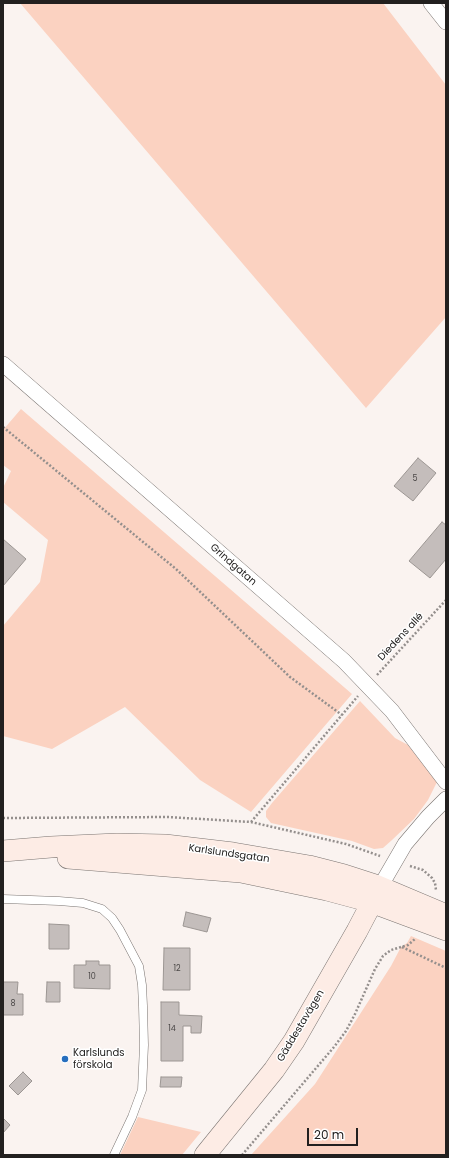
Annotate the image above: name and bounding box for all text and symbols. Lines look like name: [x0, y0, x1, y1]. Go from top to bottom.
house number: 5: [412, 474, 418, 484]
street label: Grindgatan: [207, 542, 259, 588]
street label: Diedens allé: [376, 611, 426, 663]
street label: Karlslundsgatan: [188, 842, 270, 866]
house number: 12: [173, 964, 181, 974]
house number: 10: [88, 972, 96, 982]
street label: Gäddestavägen: [275, 988, 327, 1064]
house number: 8: [10, 999, 16, 1009]
house number: 14: [168, 1024, 176, 1034]
place label: Karlslunds förskola: [73, 1047, 124, 1070]
marker: Karlslunds förskola: [60, 1054, 70, 1064]
scale bar: [309, 1120, 360, 1146]
text: 20 m: [314, 1126, 344, 1143]

